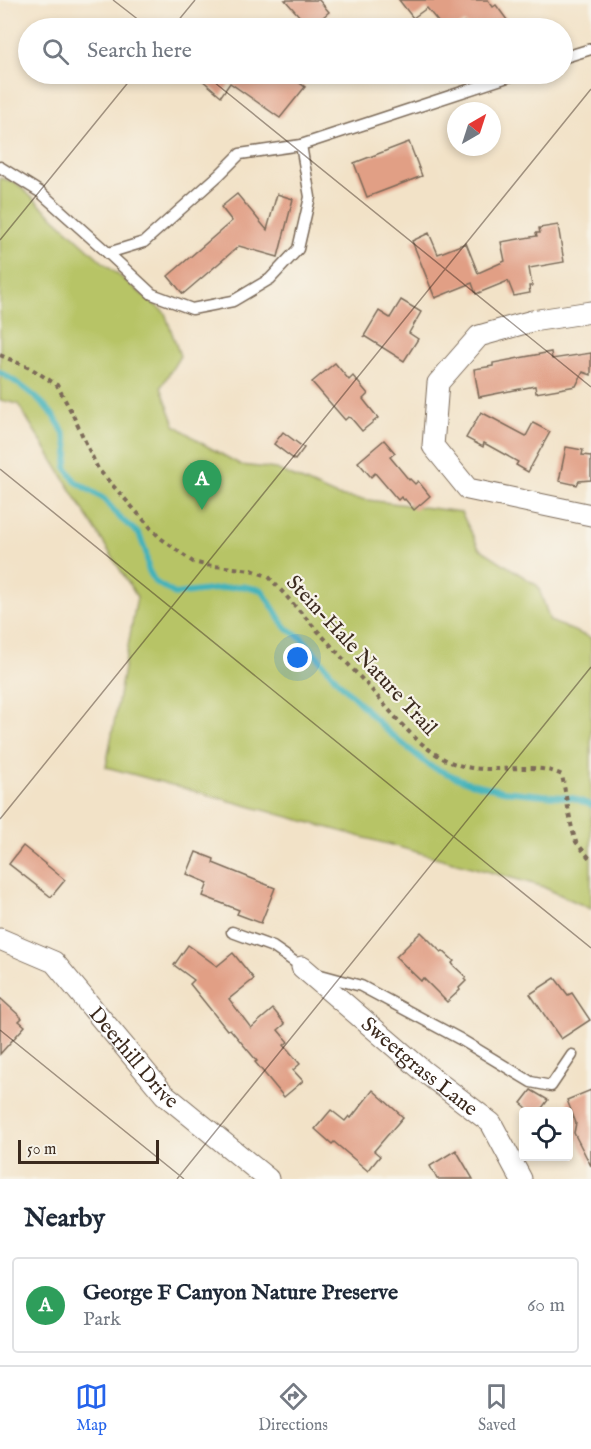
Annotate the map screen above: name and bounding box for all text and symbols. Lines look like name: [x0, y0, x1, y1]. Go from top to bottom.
search box: [18, 18, 573, 84]
icon: search: [39, 35, 72, 68]
text: Search here: [87, 37, 192, 65]
north arrow: [447, 102, 501, 156]
pin: A: [182, 460, 222, 510]
street label: Stein-Hale Nature Trail: [280, 570, 442, 742]
your location: [283, 643, 312, 672]
street label: Deerhill Drive: [82, 1002, 184, 1116]
street label: Sweetgrass Lane: [355, 1012, 483, 1123]
map controls: [519, 1107, 573, 1161]
button: locate: [519, 1107, 573, 1161]
scale bar: [18, 1137, 159, 1164]
text: 50 m: [27, 1140, 56, 1160]
text: Nearby: [24, 1202, 105, 1235]
text: George F Canyon Nature Preserve: [83, 1279, 398, 1307]
text: A: [39, 1293, 52, 1318]
text: 60 m: [527, 1293, 565, 1318]
text: Park: [83, 1307, 121, 1332]
tab: Map: [75, 1380, 108, 1436]
tab: Directions: [258, 1380, 328, 1436]
tab: Saved: [478, 1380, 516, 1436]

